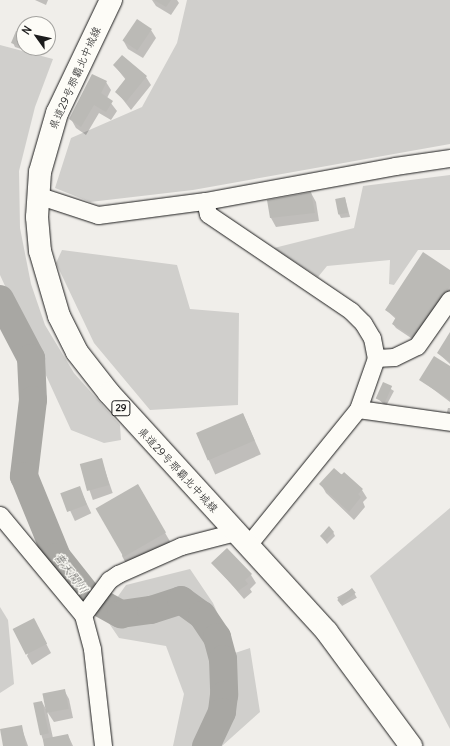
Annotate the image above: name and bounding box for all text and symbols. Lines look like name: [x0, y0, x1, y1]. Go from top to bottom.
north arrow: [16, 16, 56, 56]
text: N: [19, 23, 35, 37]
street label: 県道29号那覇北中城線: [46, 24, 104, 132]
road number: 29: [111, 400, 131, 416]
street label: 県道29号那覇北中城線: [135, 425, 221, 515]
water label: 普天間川: [51, 549, 91, 597]

